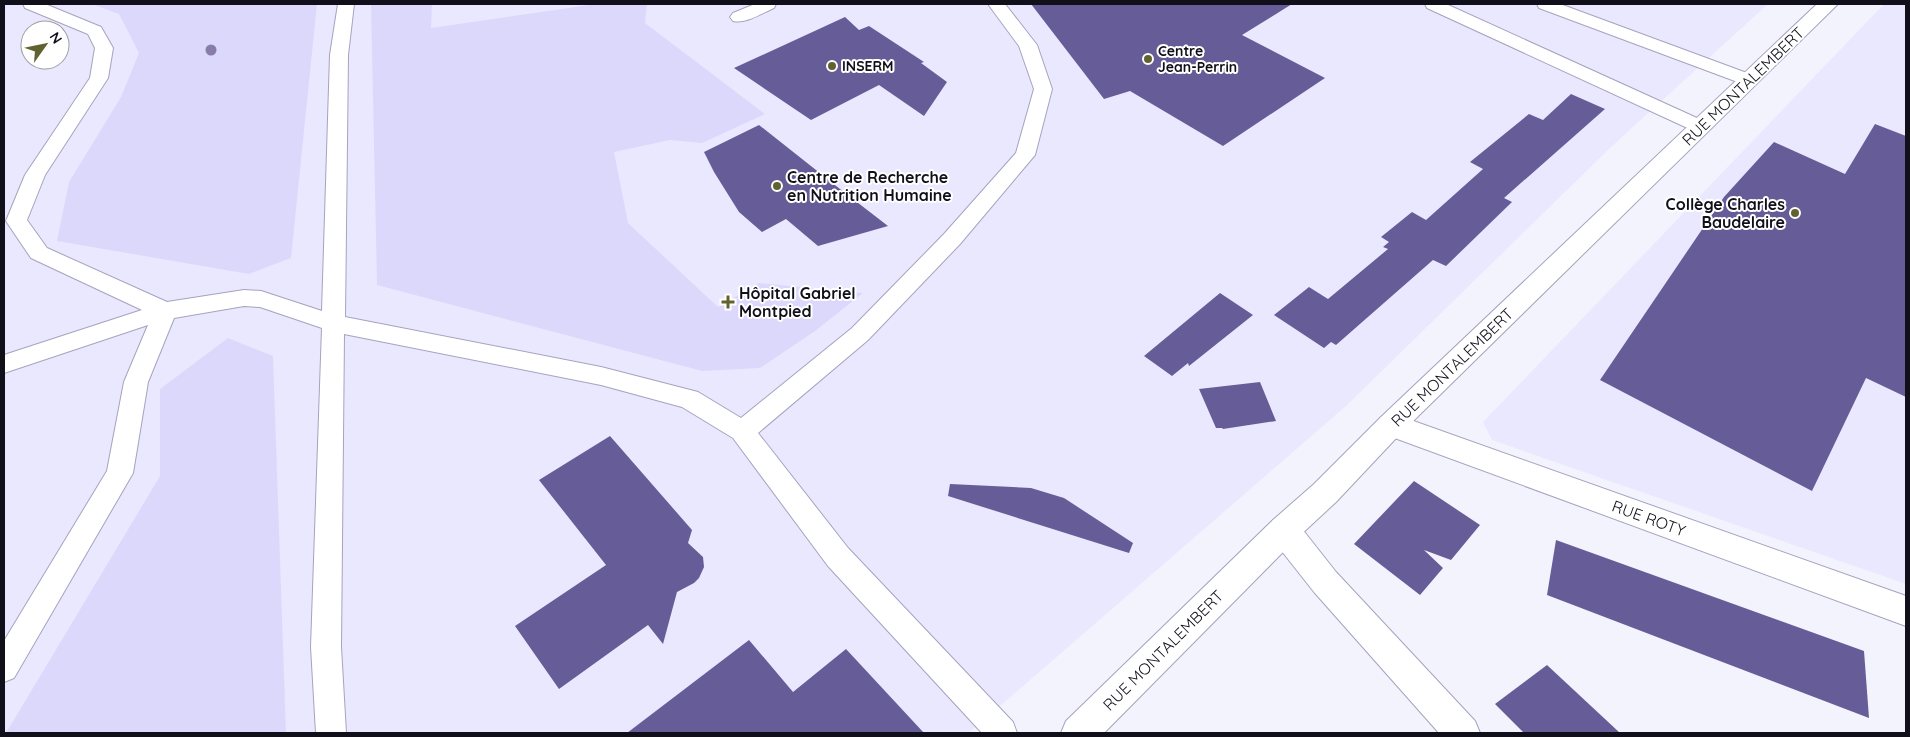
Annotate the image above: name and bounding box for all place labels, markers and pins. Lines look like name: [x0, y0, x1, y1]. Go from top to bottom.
place label: Centre Jean-Perrin: [1158, 42, 1237, 76]
marker: Centre Jean-Perrin: [1142, 53, 1154, 65]
place label: INSERM: [842, 57, 894, 75]
marker: INSERM: [826, 60, 838, 72]
place label: Centre de Recherche en Nutrition Humaine: [787, 167, 952, 205]
marker: Centre de Recherche en Nutrition Humaine: [771, 180, 783, 192]
place label: Collège Charles Baudelaire: [1666, 194, 1785, 232]
marker: Collège Charles Baudelaire: [1789, 207, 1801, 219]
place label: Hôpital Gabriel Montpied: [739, 283, 856, 321]
marker: Hôpital Gabriel Montpied: [721, 295, 735, 309]

